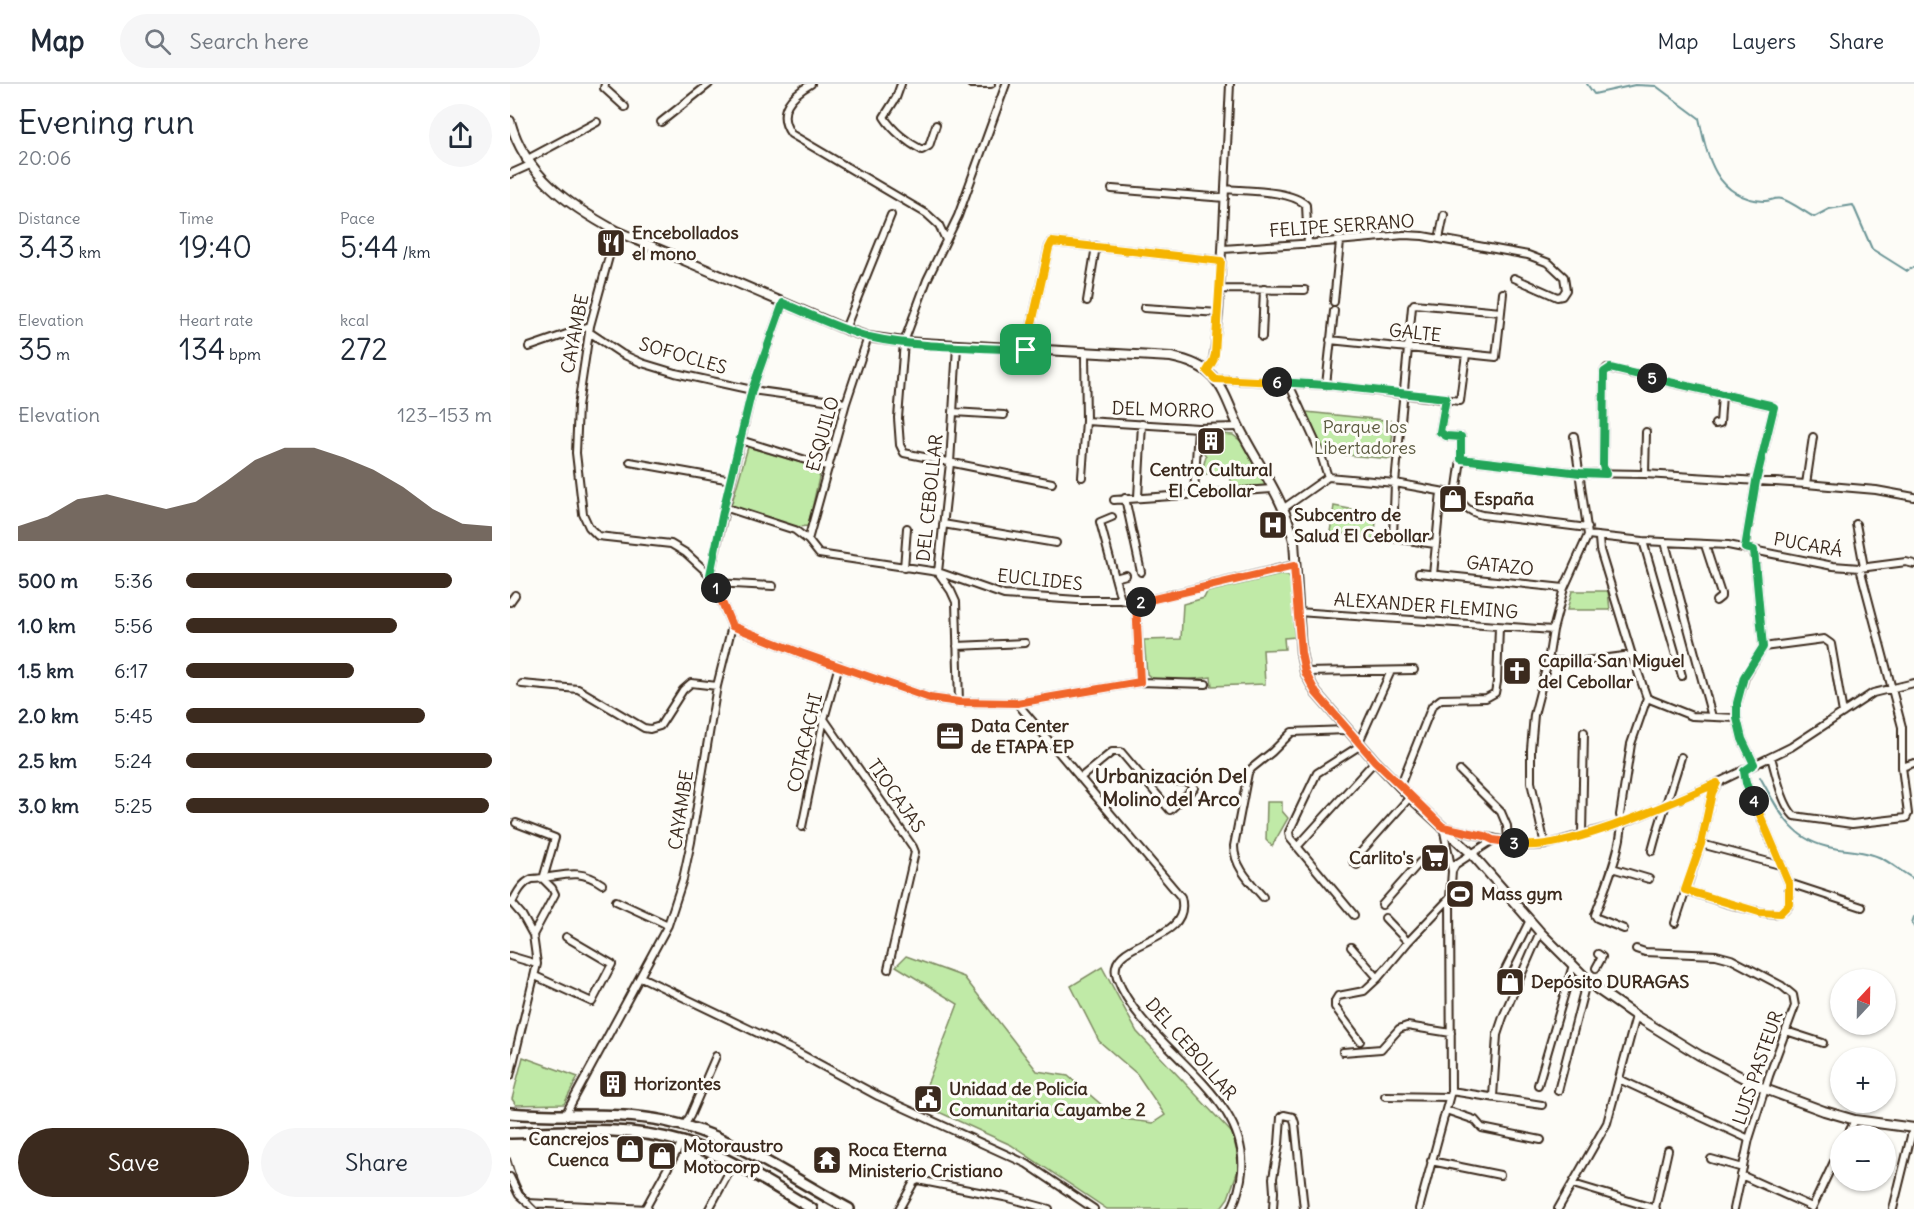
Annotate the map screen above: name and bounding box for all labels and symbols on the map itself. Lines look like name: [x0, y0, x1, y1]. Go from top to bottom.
street label: FELIPE SERRANO: [1269, 209, 1415, 242]
place label: Encebollados el mono: [632, 221, 739, 265]
restaurant icon: Encebollados el mono: [595, 227, 627, 259]
street label: CAYAMBE: [556, 292, 593, 376]
street label: GALTE: [1388, 318, 1442, 347]
pin: [1000, 324, 1051, 375]
street label: SOFOCLES: [637, 332, 730, 379]
pin: 5: [1637, 363, 1667, 393]
pin: 6: [1262, 367, 1292, 397]
street label: ESQUILO: [801, 394, 844, 474]
street label: DEL MORRO: [1111, 396, 1215, 423]
park label: Parque los Libertadores: [1314, 415, 1416, 459]
building icon: Centro Cultural El Cebollar: [1195, 425, 1227, 457]
street label: DEL CEBOLLAR: [911, 433, 948, 563]
place label: Centro Cultural El Cebollar: [1149, 458, 1273, 502]
shop icon: España: [1437, 483, 1469, 515]
place label: España: [1474, 487, 1534, 510]
place label: Subcentro de Salud El Cebollar: [1294, 503, 1430, 547]
hospital icon: Subcentro de Salud El Cebollar: [1257, 509, 1289, 541]
street label: PUCARÁ: [1772, 527, 1844, 562]
street label: GATAZO: [1465, 551, 1535, 580]
street label: EUCLIDES: [996, 564, 1084, 595]
pin: 1: [701, 573, 731, 603]
pin: 2: [1126, 587, 1156, 617]
street label: ALEXANDER FLEMING: [1333, 588, 1519, 623]
place label: Capilla San Miguel del Cebollar: [1538, 649, 1685, 693]
church icon: Capilla San Miguel del Cebollar: [1501, 655, 1533, 687]
street label: COTACACHI: [782, 691, 827, 795]
place label: Data Center de ETAPA EP: [971, 714, 1074, 758]
office icon: Data Center de ETAPA EP: [934, 720, 966, 752]
street label: TIOCAJAS: [863, 754, 930, 837]
district label: Urbanización Del Molino del Arco: [1095, 763, 1247, 811]
street label: CAYAMBE: [663, 768, 698, 851]
pin: 4: [1739, 786, 1769, 816]
pin: 3: [1499, 828, 1529, 858]
supermarket icon: Carlito's: [1419, 842, 1451, 874]
place label: Carlito's: [1349, 846, 1414, 869]
sports icon: Mass gym: [1444, 878, 1476, 910]
place label: Mass gym: [1481, 882, 1563, 905]
shop icon: Depósito DURAGAS: [1494, 966, 1526, 998]
north arrow: [1830, 969, 1896, 1035]
place label: Depósito DURAGAS: [1531, 970, 1689, 993]
street label: DEL CEBOLLAR: [1141, 993, 1242, 1105]
street label: LUIS PASTEUR: [1727, 1008, 1788, 1128]
building icon: Horizontes: [597, 1068, 629, 1100]
place label: Horizontes: [634, 1072, 721, 1095]
place label: Unidad de Policía Comunitaria Cayambe 2: [949, 1077, 1146, 1121]
public building icon: Unidad de Policía Comunitaria Cayambe 2: [912, 1083, 944, 1115]
place label: Cancrejos Cuenca: [529, 1127, 609, 1171]
shop icon: Cancrejos Cuenca: [614, 1133, 646, 1165]
place label: Motoraustro Motocorp: [683, 1134, 783, 1178]
place label: Roca Eterna Ministerio Cristiano: [848, 1138, 1003, 1182]
shop icon: Motoraustro Motocorp: [646, 1140, 678, 1172]
temple icon: Roca Eterna Ministerio Cristiano: [811, 1144, 843, 1176]

